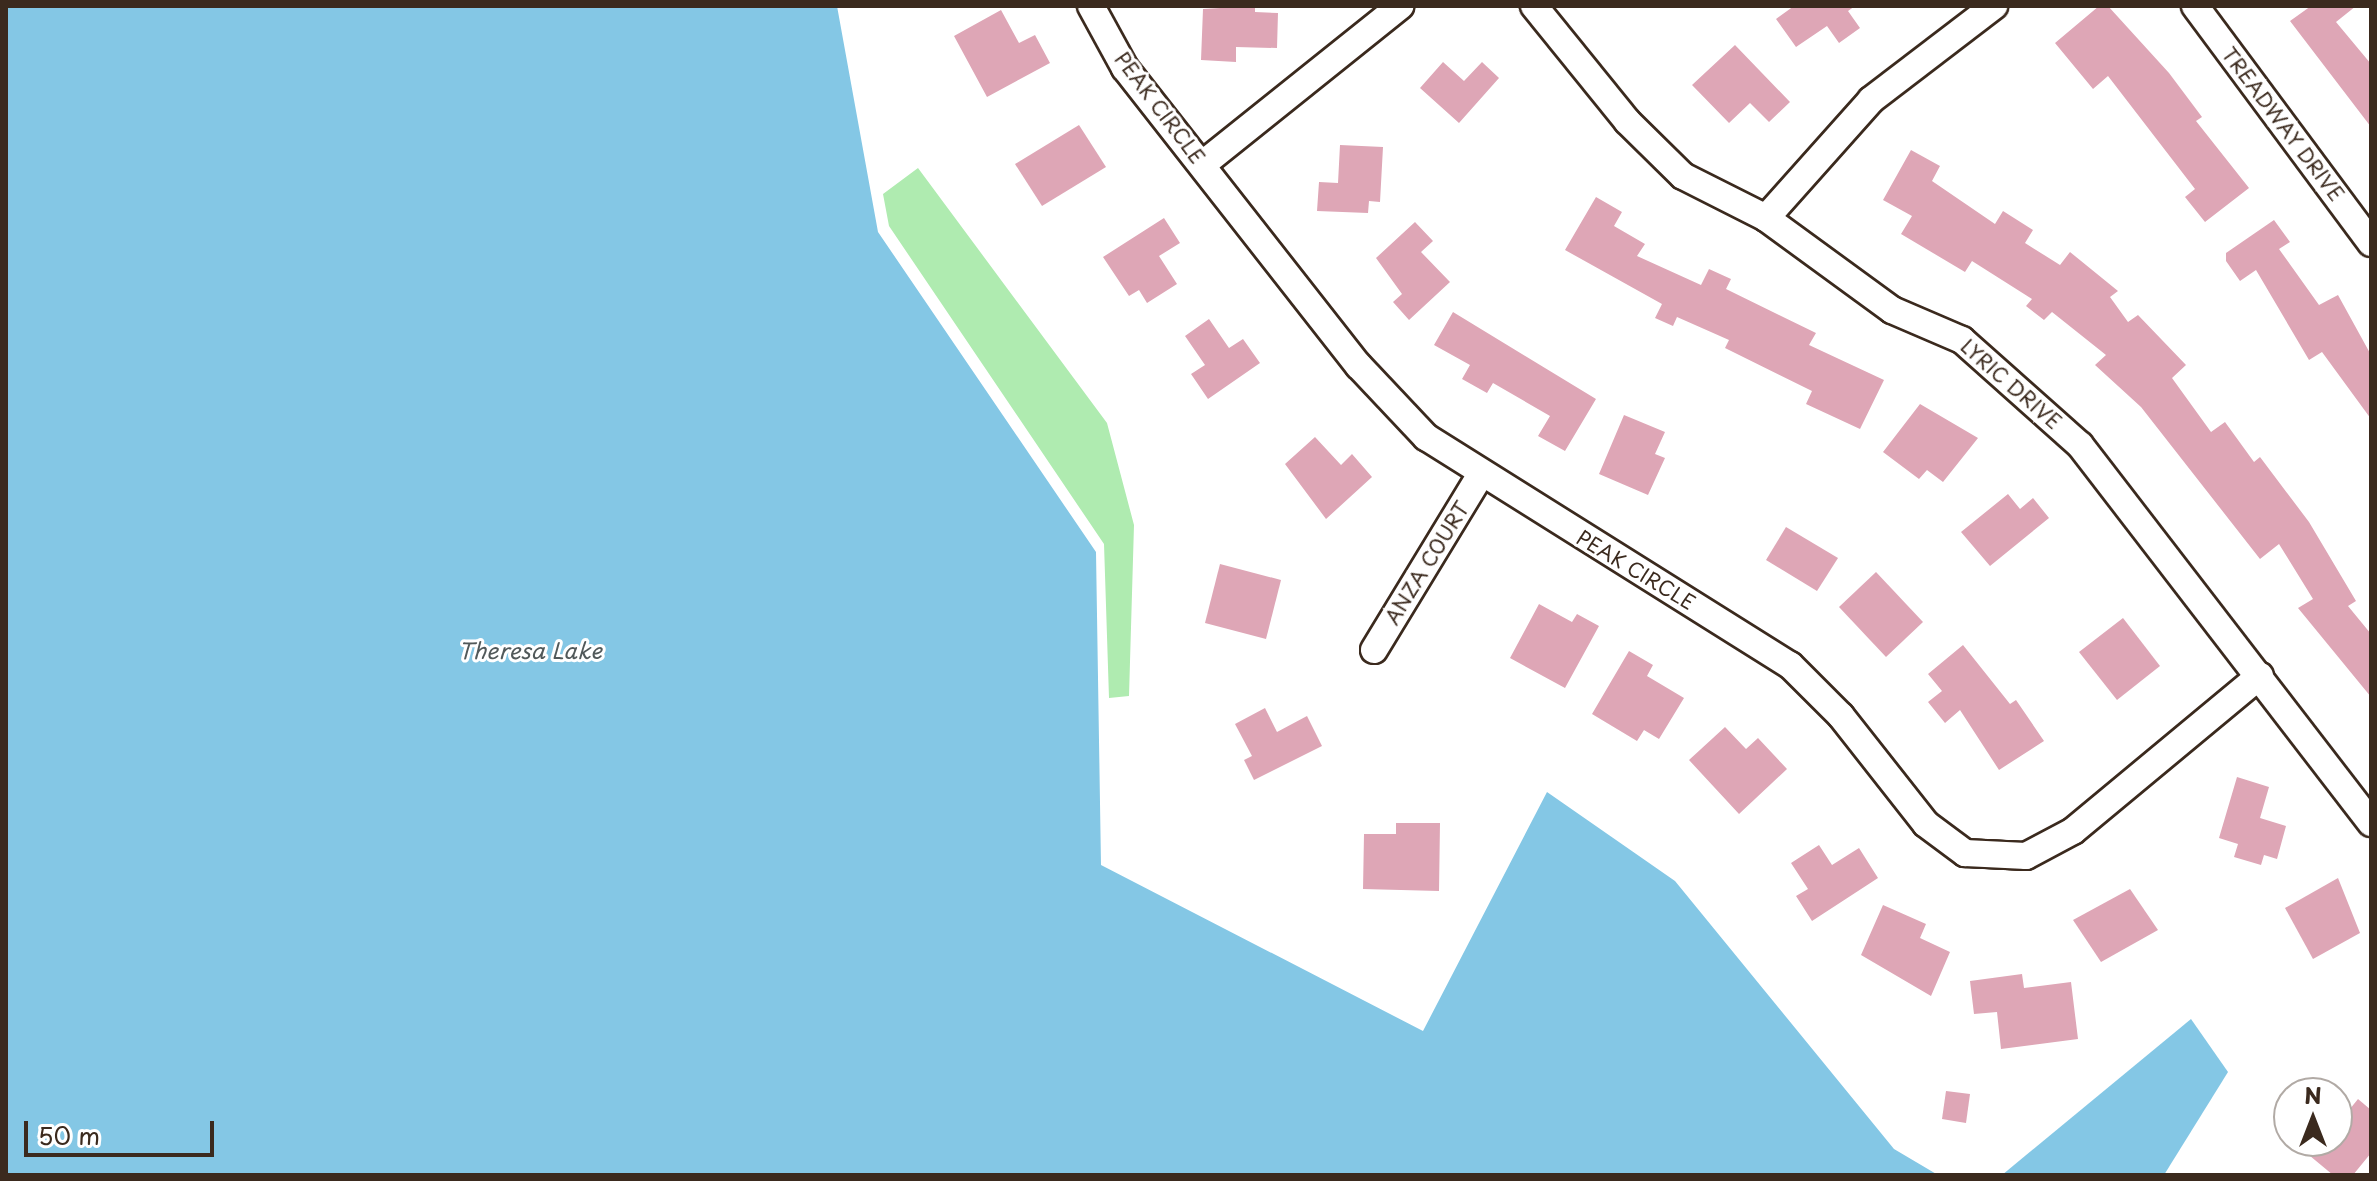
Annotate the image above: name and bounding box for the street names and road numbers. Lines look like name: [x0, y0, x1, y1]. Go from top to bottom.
street label: TREADWAY DRIVE: [2217, 42, 2349, 206]
street label: PEAK CIRCLE: [1110, 47, 1210, 169]
street label: LYRIC DRIVE: [1956, 334, 2066, 434]
street label: ANZA COURT: [1380, 498, 1474, 628]
street label: PEAK CIRCLE: [1572, 525, 1700, 615]

